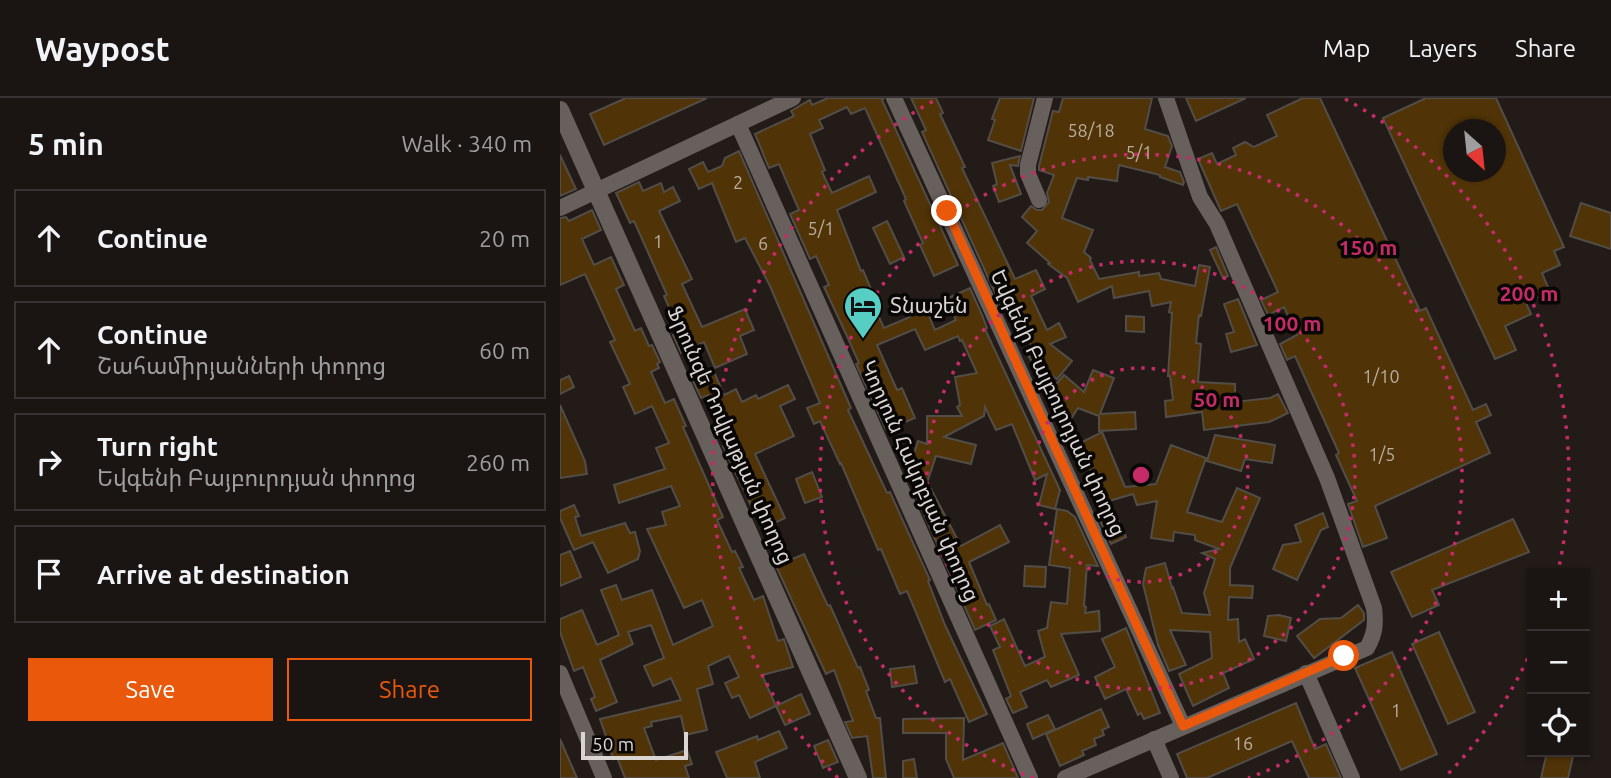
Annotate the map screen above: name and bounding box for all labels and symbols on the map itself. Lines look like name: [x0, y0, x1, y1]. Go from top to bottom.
north arrow: [1443, 119, 1506, 182]
house number: 58/18: [1067, 120, 1115, 140]
house number: 5/1: [1126, 142, 1152, 162]
house number: 2: [733, 172, 743, 192]
route end: [931, 195, 962, 226]
house number: 5/1: [808, 218, 834, 238]
house number: 1: [653, 231, 663, 251]
house number: 6: [758, 233, 768, 253]
text: 150 m: [1339, 235, 1397, 259]
street label: Եվգենի Բայբուրդյան փողոց: [986, 265, 1131, 540]
text: 200 m: [1500, 281, 1558, 305]
hotel icon: Տնաշեն: [842, 285, 884, 340]
place label: Տնաշեն: [890, 293, 968, 318]
street label: Ֆրունզե Դովլաթյան փողոց: [662, 302, 799, 568]
text: 100 m: [1263, 311, 1321, 335]
street label: Կորյուն Հակոբյան փողոց: [856, 356, 985, 605]
house number: 1/10: [1362, 366, 1400, 386]
text: 50 m: [1194, 387, 1240, 411]
house number: 1/5: [1369, 444, 1395, 464]
centre of rings: [1129, 463, 1153, 487]
route start: [1328, 640, 1359, 671]
house number: 1: [1391, 700, 1401, 720]
scale bar: [581, 729, 688, 761]
house number: 16: [1233, 733, 1253, 753]

